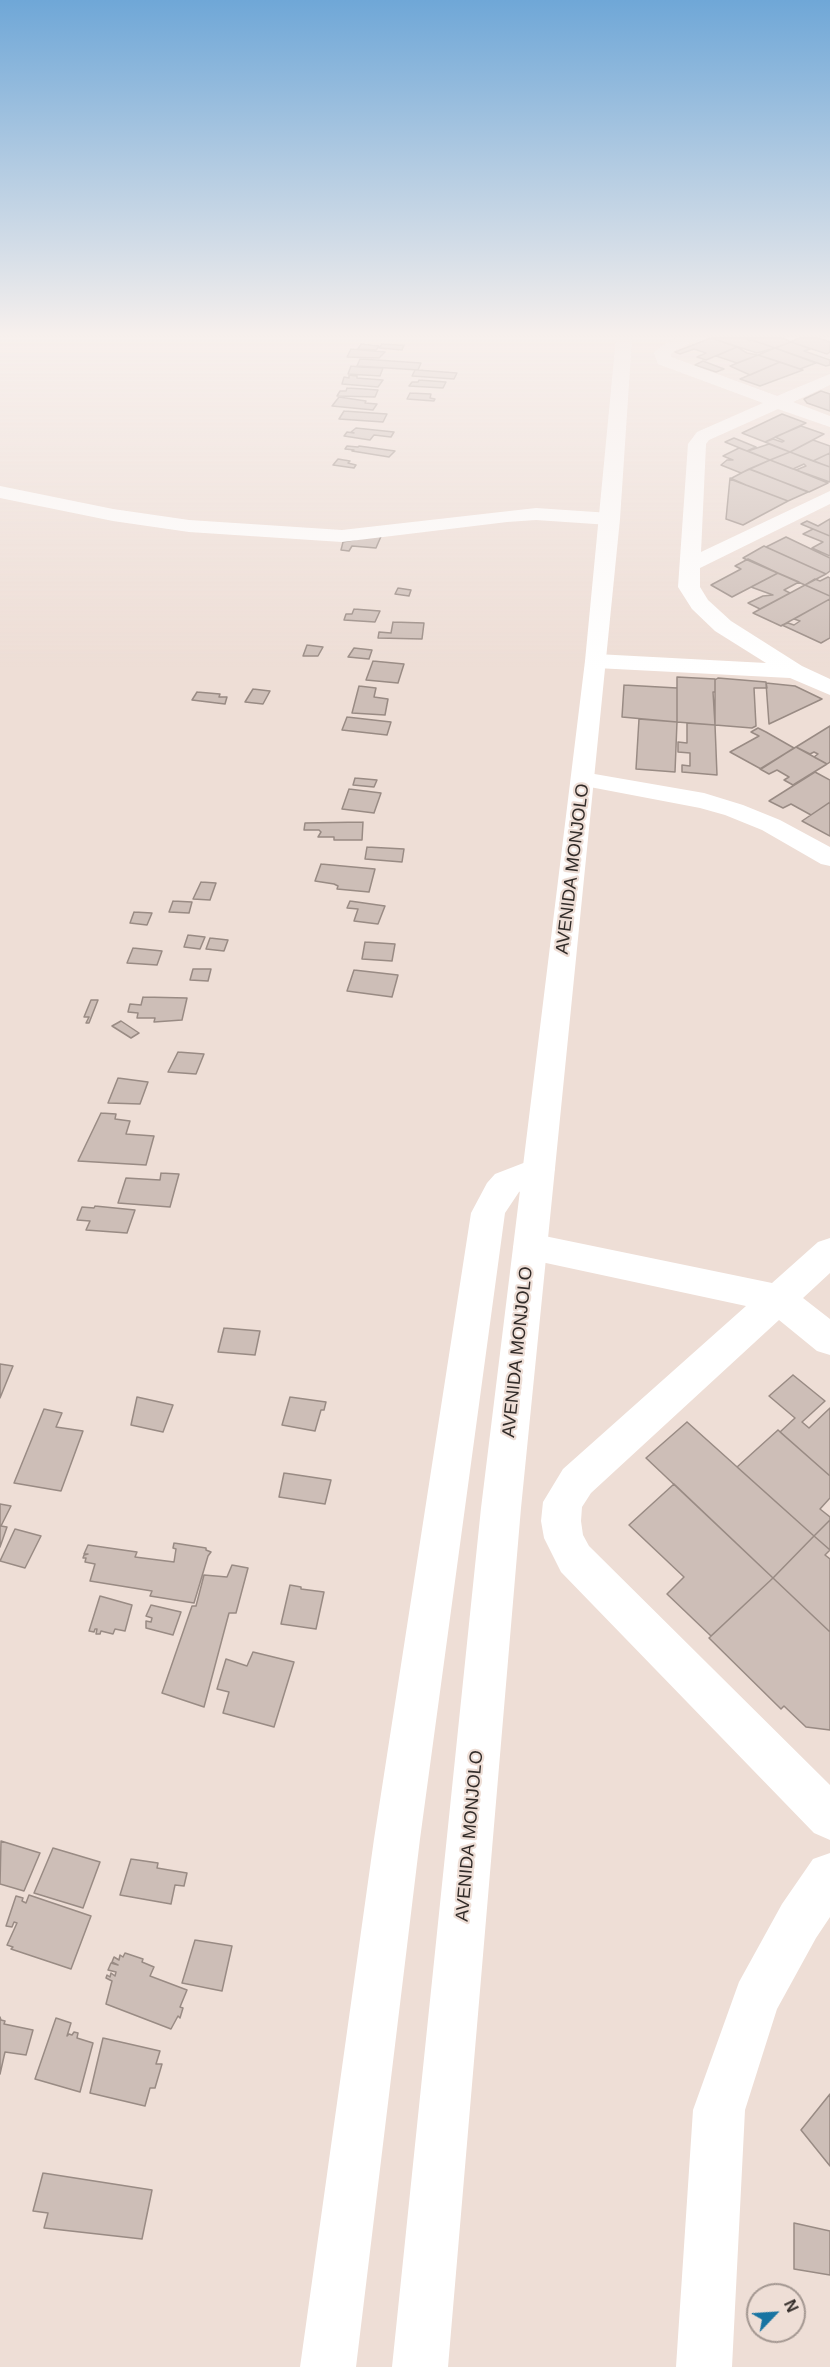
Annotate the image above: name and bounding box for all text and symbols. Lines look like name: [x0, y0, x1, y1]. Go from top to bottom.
street label: AVENIDA MONJOLO: [552, 782, 594, 956]
street label: AVENIDA MONJOLO: [498, 1265, 538, 1439]
street label: AVENIDA MONJOLO: [452, 1750, 488, 1922]
north arrow: [746, 2283, 806, 2343]
text: N: [781, 2297, 801, 2315]

